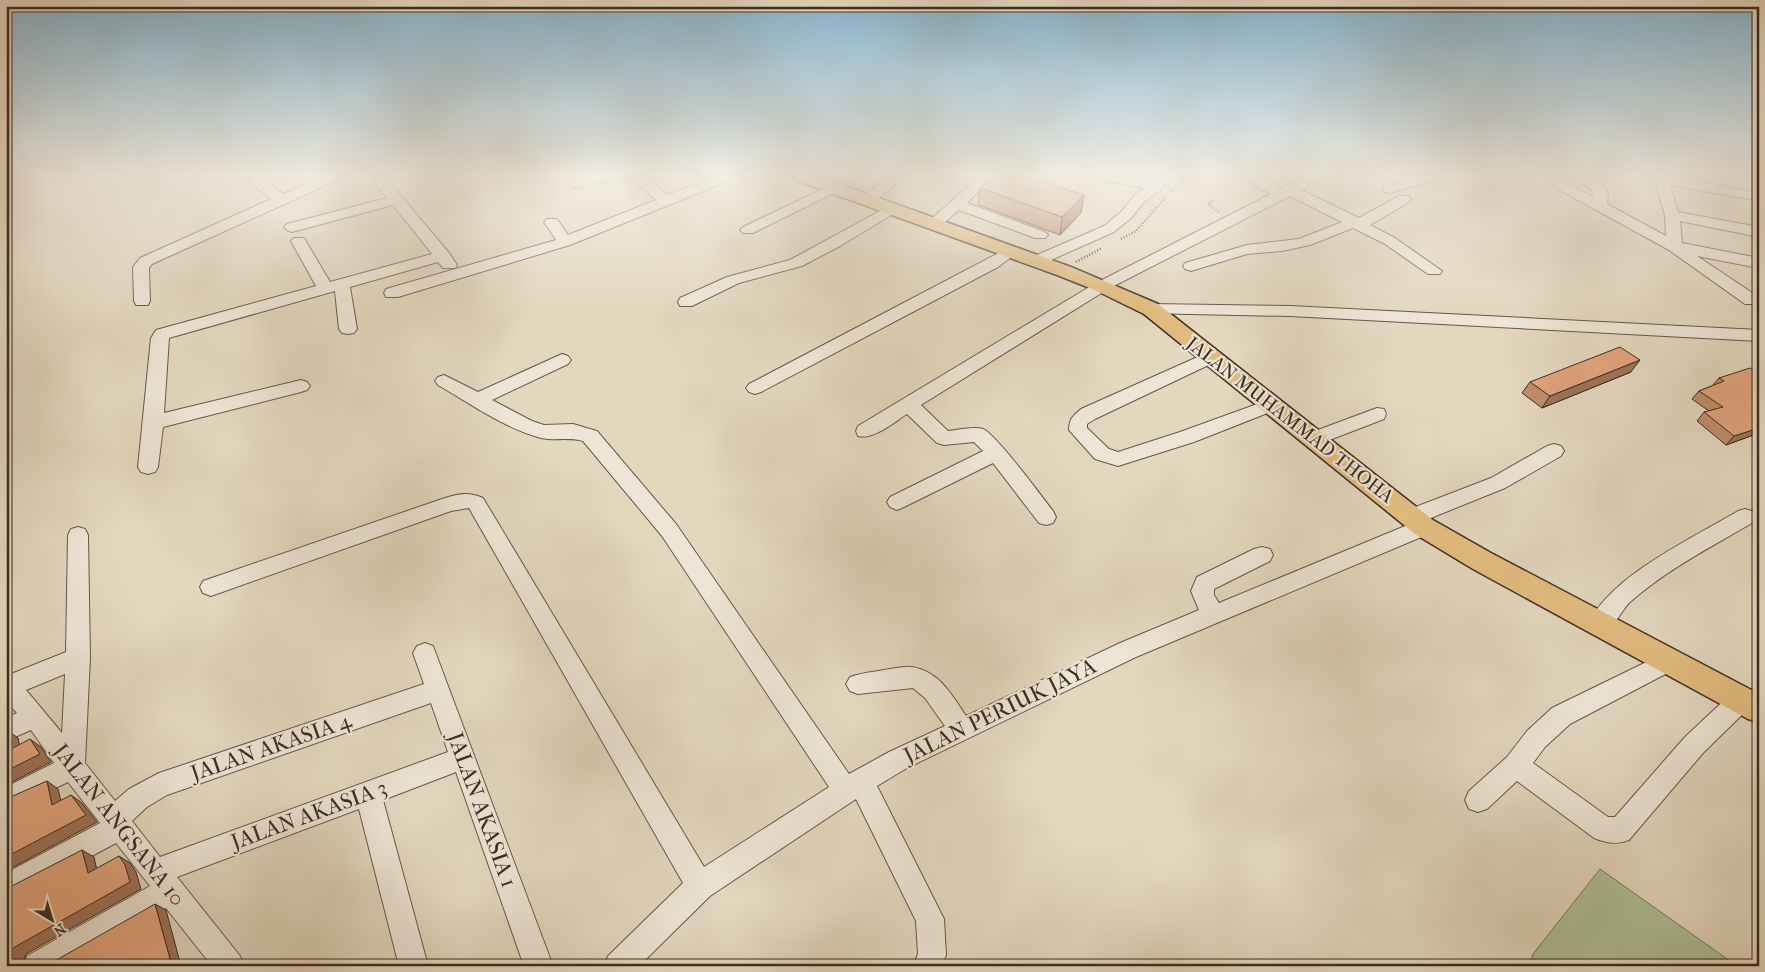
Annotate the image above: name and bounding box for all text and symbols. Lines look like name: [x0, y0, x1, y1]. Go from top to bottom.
street label: JALAN MUHAMMAD THOHA: [1180, 331, 1398, 508]
street label: JALAN PERIUK JAYA: [898, 653, 1101, 770]
street label: JALAN AKASIA 4: [185, 707, 356, 787]
street label: JALAN AKASIA 1: [441, 727, 522, 891]
street label: JALAN ANGSANA 10: [46, 737, 190, 911]
street label: JALAN AKASIA 3: [226, 775, 391, 856]
north arrow: [28, 894, 78, 944]
text: N: [50, 920, 69, 940]

